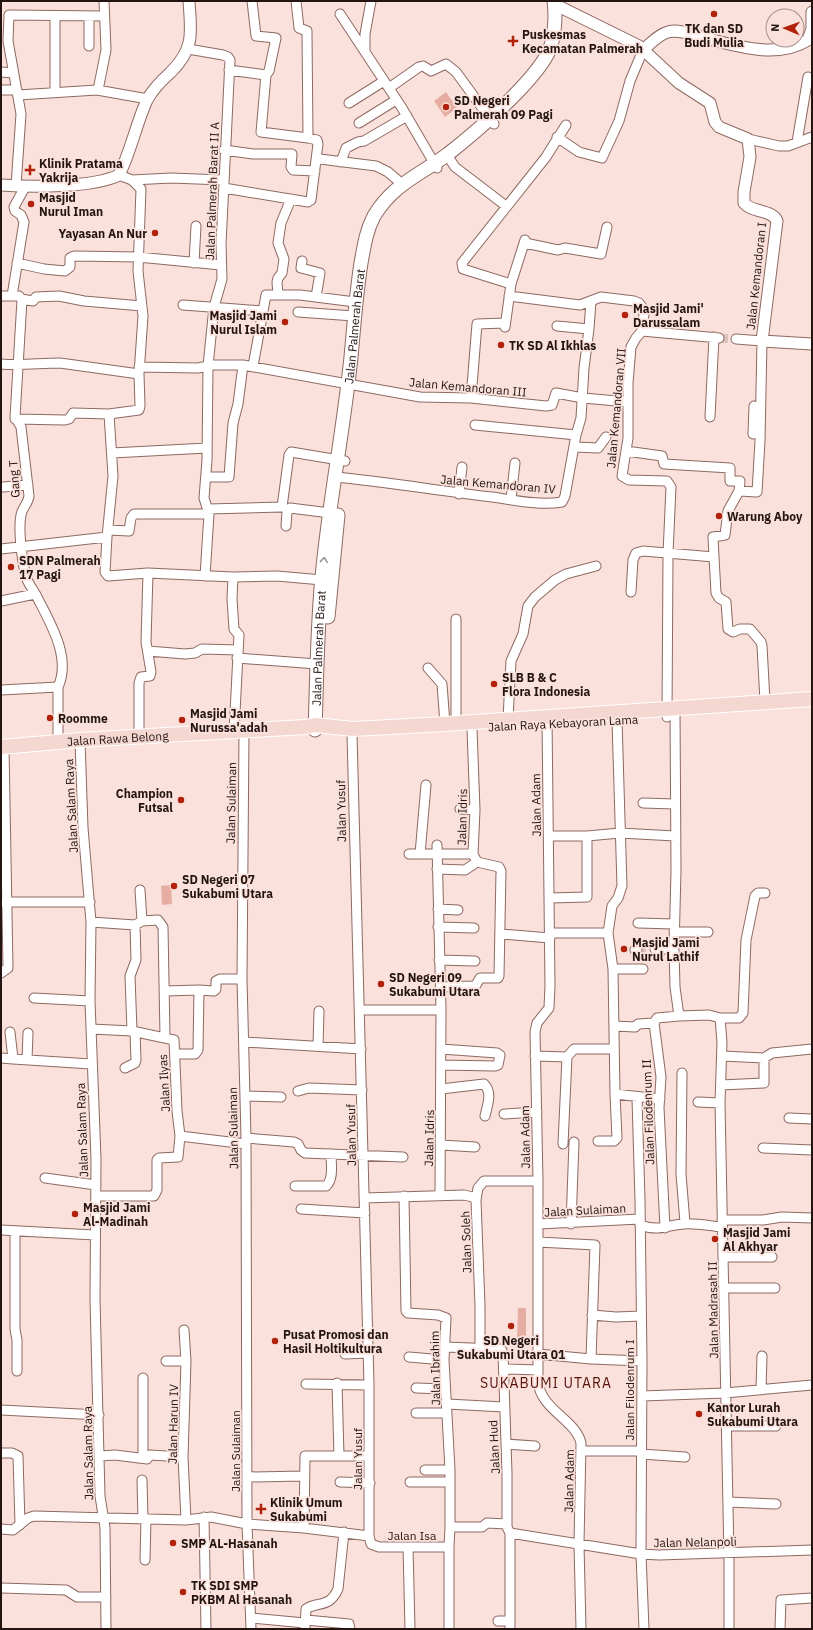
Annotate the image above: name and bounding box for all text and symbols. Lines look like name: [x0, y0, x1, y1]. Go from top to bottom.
north arrow: [765, 8, 805, 48]
marker: TK dan SD Budi Mulia: [709, 9, 719, 19]
place label: TK dan SD Budi Mulia: [684, 21, 744, 50]
text: N: [768, 23, 782, 32]
place label: Puskesmas Kecamatan Palmerah: [522, 27, 643, 56]
marker: Puskesmas Kecamatan Palmerah: [507, 35, 519, 47]
place label: SD Negeri Palmerah 09 Pagi: [454, 93, 553, 122]
marker: SD Negeri Palmerah 09 Pagi: [441, 102, 451, 112]
street label: Jalan Palmerah Barat II A: [202, 121, 222, 260]
place label: Klinik Pratama Yakrija: [39, 156, 123, 185]
marker: Klinik Pratama Yakrija: [24, 164, 36, 176]
place label: Masjid Nurul Iman: [39, 190, 103, 219]
marker: Masjid Nurul Iman: [26, 199, 36, 209]
street label: Jalan Kemandoran I: [743, 221, 769, 331]
place label: Yayasan An Nur: [58, 226, 147, 241]
marker: Yayasan An Nur: [150, 228, 160, 238]
street label: Jalan Palmerah Barat: [341, 268, 368, 385]
place label: Masjid Jami' Darussalam: [633, 301, 704, 330]
place label: Masjid Jami Nurul Islam: [210, 308, 277, 337]
marker: Masjid Jami' Darussalam: [620, 310, 630, 320]
marker: Masjid Jami Nurul Islam: [280, 317, 290, 327]
place label: TK SD Al Ikhlas: [509, 338, 596, 353]
marker: TK SD Al Ikhlas: [496, 340, 506, 350]
street label: Jalan Kemandoran VII: [603, 347, 629, 469]
street label: Jalan Kemandoran III: [409, 374, 528, 400]
street label: Gang T: [5, 460, 23, 498]
street label: Jalan Kemandoran IV: [440, 471, 557, 497]
place label: Warung Aboy: [727, 509, 803, 524]
marker: Warung Aboy: [714, 511, 724, 521]
place label: SDN Palmerah 17 Pagi: [19, 553, 101, 582]
one-way arrow: [319, 557, 328, 564]
marker: SDN Palmerah 17 Pagi: [6, 562, 16, 572]
street label: Jalan Palmerah Barat: [308, 590, 328, 706]
place label: SLB B & C Flora Indonesia: [502, 670, 591, 699]
marker: SLB B & C Flora Indonesia: [489, 679, 499, 689]
place label: Masjid Jami Nurussa'adah: [190, 706, 268, 735]
place label: Roomme: [58, 711, 108, 726]
street label: Jalan Raya Kebayoran Lama: [488, 712, 639, 734]
marker: Roomme: [45, 713, 55, 723]
marker: Masjid Jami Nurussa'adah: [177, 715, 187, 725]
street label: Jalan Rawa Belong: [66, 727, 170, 749]
street label: Jalan Salam Raya: [61, 758, 81, 854]
street label: Jalan Sulaiman: [223, 762, 239, 844]
street label: Jalan Adam: [528, 773, 544, 837]
street label: Jalan Yusuf: [333, 780, 349, 842]
place label: Champion Futsal: [116, 786, 173, 815]
street label: Jalan Idris: [454, 788, 470, 846]
marker: Champion Futsal: [176, 795, 186, 805]
place label: SD Negeri 07 Sukabumi Utara: [182, 872, 273, 901]
marker: SD Negeri 07 Sukabumi Utara: [169, 881, 179, 891]
place label: Masjid Jami Nurul Lathif: [632, 935, 700, 964]
marker: Masjid Jami Nurul Lathif: [619, 944, 629, 954]
place label: SD Negeri 09 Sukabumi Utara: [389, 970, 480, 999]
marker: SD Negeri 09 Sukabumi Utara: [376, 979, 386, 989]
street label: Jalan Ilyas: [155, 1054, 173, 1112]
street label: Jalan Filodenrum II: [639, 1059, 657, 1165]
street label: Jalan Salam Raya: [73, 1082, 91, 1177]
street label: Jalan Sulaiman: [225, 1087, 241, 1169]
street label: Jalan Yusuf: [343, 1104, 359, 1166]
street label: Jalan Adam: [517, 1105, 533, 1169]
street label: Jalan Idris: [421, 1109, 437, 1167]
place label: Masjid Jami Al-Madinah: [83, 1200, 150, 1229]
street label: Jalan Sulaiman: [544, 1200, 626, 1220]
marker: Masjid Jami Al-Madinah: [70, 1209, 80, 1219]
street label: Jalan Soleh: [457, 1211, 475, 1273]
place label: Masjid Jami Al Akhyar: [723, 1225, 790, 1254]
marker: Masjid Jami Al Akhyar: [710, 1234, 720, 1244]
street label: Jalan Madrasah II: [705, 1261, 721, 1359]
marker: SD Negeri Sukabumi Utara 01: [506, 1321, 516, 1331]
place label: Pusat Promosi dan Hasil Holtikultura: [283, 1327, 389, 1356]
street label: Jalan Ibrahim: [427, 1331, 443, 1405]
place label: SD Negeri Sukabumi Utara 01: [457, 1333, 565, 1362]
marker: Pusat Promosi dan Hasil Holtikultura: [270, 1336, 280, 1346]
street label: Jalan Filodenrum I: [622, 1339, 637, 1441]
district label: SUKABUMI UTARA: [480, 1374, 612, 1392]
street label: Jalan Harun IV: [165, 1383, 181, 1464]
place label: Kantor Lurah Sukabumi Utara: [707, 1400, 798, 1429]
street label: Jalan Salam Raya: [80, 1405, 96, 1500]
marker: Kantor Lurah Sukabumi Utara: [694, 1409, 704, 1419]
street label: Jalan Sulaiman: [228, 1410, 243, 1492]
street label: Jalan Hud: [485, 1420, 503, 1474]
street label: Jalan Yusuf: [350, 1428, 365, 1490]
street label: Jalan Adam: [561, 1449, 577, 1513]
place label: Klinik Umum Sukabumi: [270, 1495, 343, 1524]
marker: Klinik Umum Sukabumi: [255, 1503, 267, 1515]
street label: Jalan Isa: [388, 1528, 437, 1543]
street label: Jalan Nelanpoli: [653, 1534, 737, 1550]
place label: SMP AL-Hasanah: [181, 1536, 278, 1551]
marker: SMP AL-Hasanah: [168, 1538, 178, 1548]
place label: TK SDI SMP PKBM Al Hasanah: [191, 1578, 292, 1607]
marker: TK SDI SMP PKBM Al Hasanah: [178, 1587, 188, 1597]

